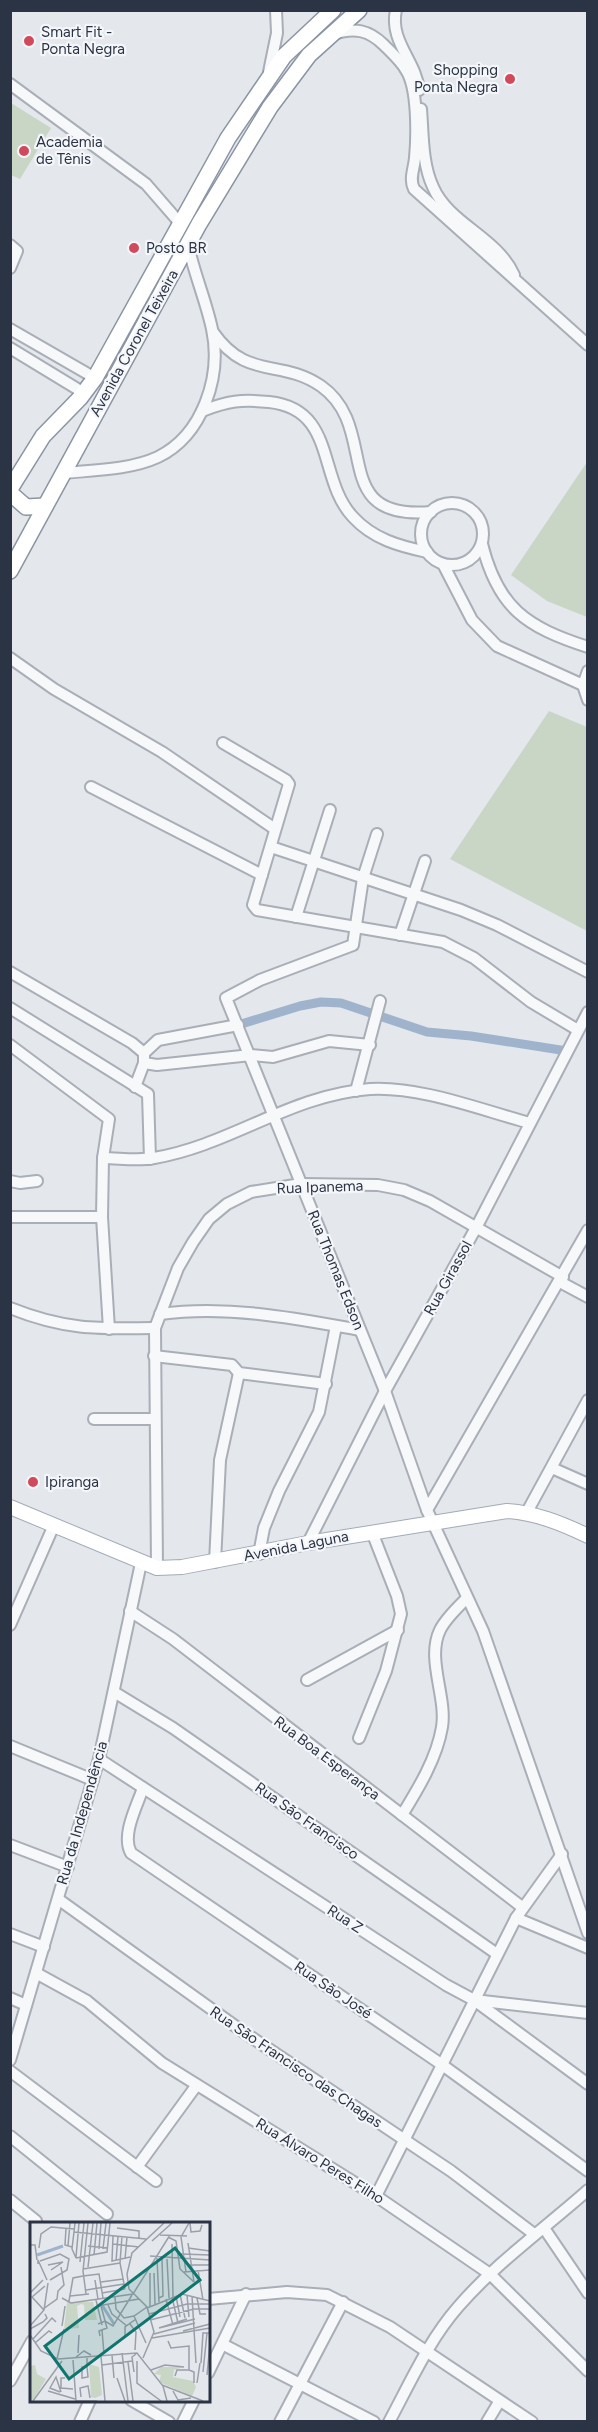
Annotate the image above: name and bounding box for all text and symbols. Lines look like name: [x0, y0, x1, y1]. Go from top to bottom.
place label: Smart Fit - Ponta Negra: [41, 23, 125, 58]
marker: Smart Fit - Ponta Negra: [22, 34, 36, 48]
place label: Shopping Ponta Negra: [414, 61, 498, 96]
marker: Shopping Ponta Negra: [503, 72, 517, 86]
place label: Academia de Tênis: [36, 133, 103, 168]
marker: Academia de Tênis: [17, 144, 31, 158]
place label: Posto BR: [146, 239, 207, 257]
marker: Posto BR: [127, 241, 141, 255]
street label: Avenida Coronel Teixeira: [86, 266, 182, 420]
street label: Rua Ipanema: [276, 1176, 364, 1198]
street label: Rua Thomas Edson: [304, 1208, 368, 1332]
street label: Rua Girassol: [420, 1237, 476, 1319]
place label: Ipiranga: [45, 1473, 99, 1491]
marker: Ipiranga: [26, 1475, 40, 1489]
street label: Avenida Laguna: [242, 1527, 350, 1565]
street label: Rua Boa Esperança: [270, 1712, 384, 1804]
street label: Rua da Independência: [53, 1739, 111, 1887]
street label: Rua São Francisco: [252, 1778, 363, 1864]
street label: Rua Z: [324, 1901, 366, 1937]
street label: Rua São José: [291, 1957, 375, 2023]
street label: Rua São Francisco das Chagas: [206, 2003, 386, 2131]
street label: Rua Álvaro Peres Filho: [252, 2114, 388, 2208]
inset map: [30, 2222, 210, 2402]

